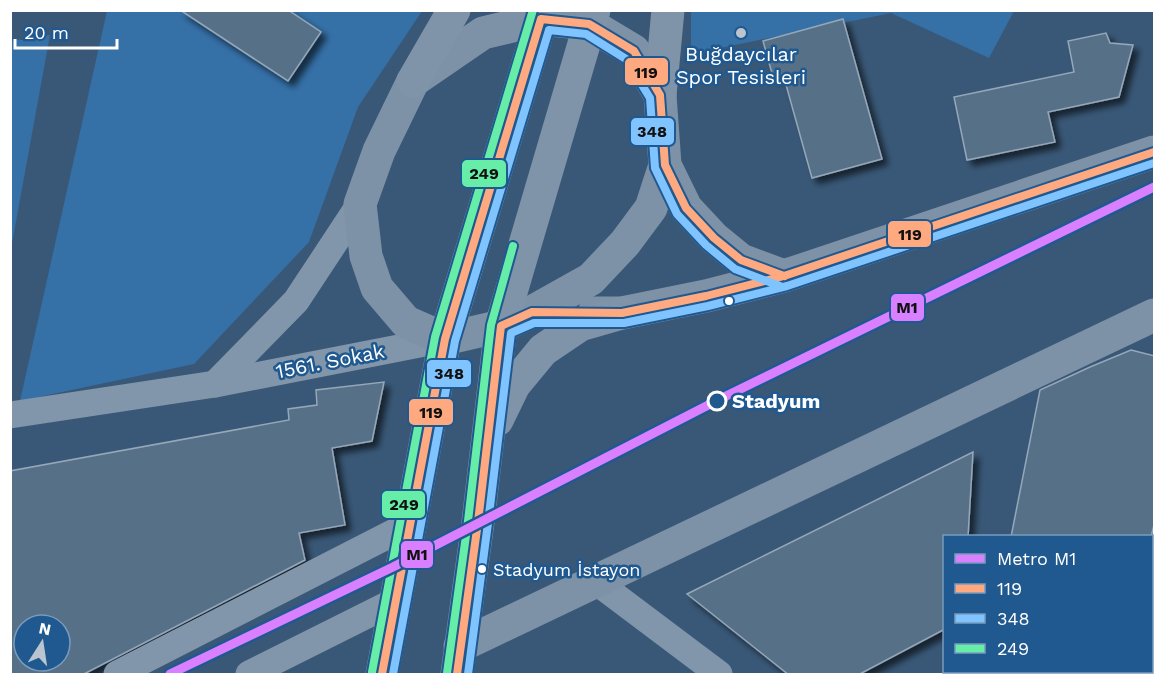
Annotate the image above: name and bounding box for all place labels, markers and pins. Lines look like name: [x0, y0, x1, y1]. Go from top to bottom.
marker: Buğdaycılar Spor Tesisleri: [734, 26, 748, 40]
place label: Buğdaycılar Spor Tesisleri: [676, 42, 806, 89]
unlabelled marker: [723, 295, 735, 307]
place label: Stadyum: [732, 389, 820, 413]
marker: Stadyum: [707, 391, 727, 411]
place label: Stadyum İstayon: [493, 559, 640, 580]
marker: Stadyum İstayon: [476, 563, 488, 575]

